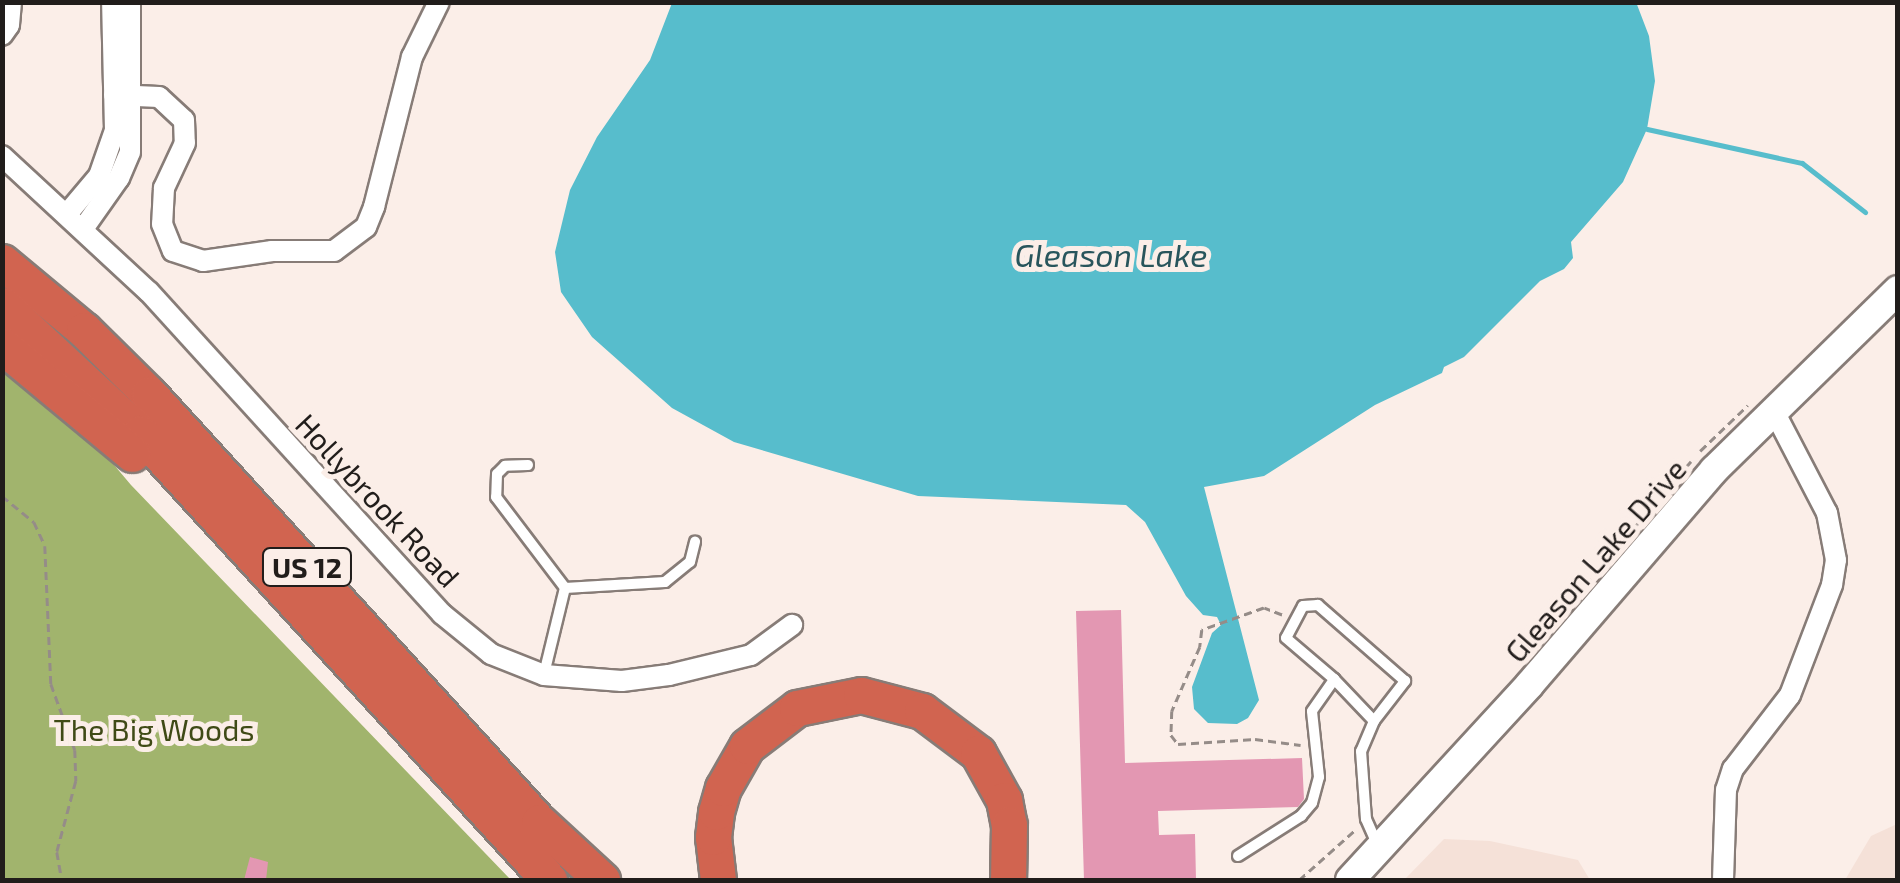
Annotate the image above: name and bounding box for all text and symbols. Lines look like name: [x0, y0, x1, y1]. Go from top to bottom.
water label: Gleason Lake: [1015, 235, 1207, 273]
street label: Hollybrook Road: [288, 406, 468, 594]
street label: Gleason Lake Drive: [1497, 451, 1693, 669]
road number: US 12: [260, 544, 354, 590]
park label: The Big Woods: [53, 711, 255, 747]

